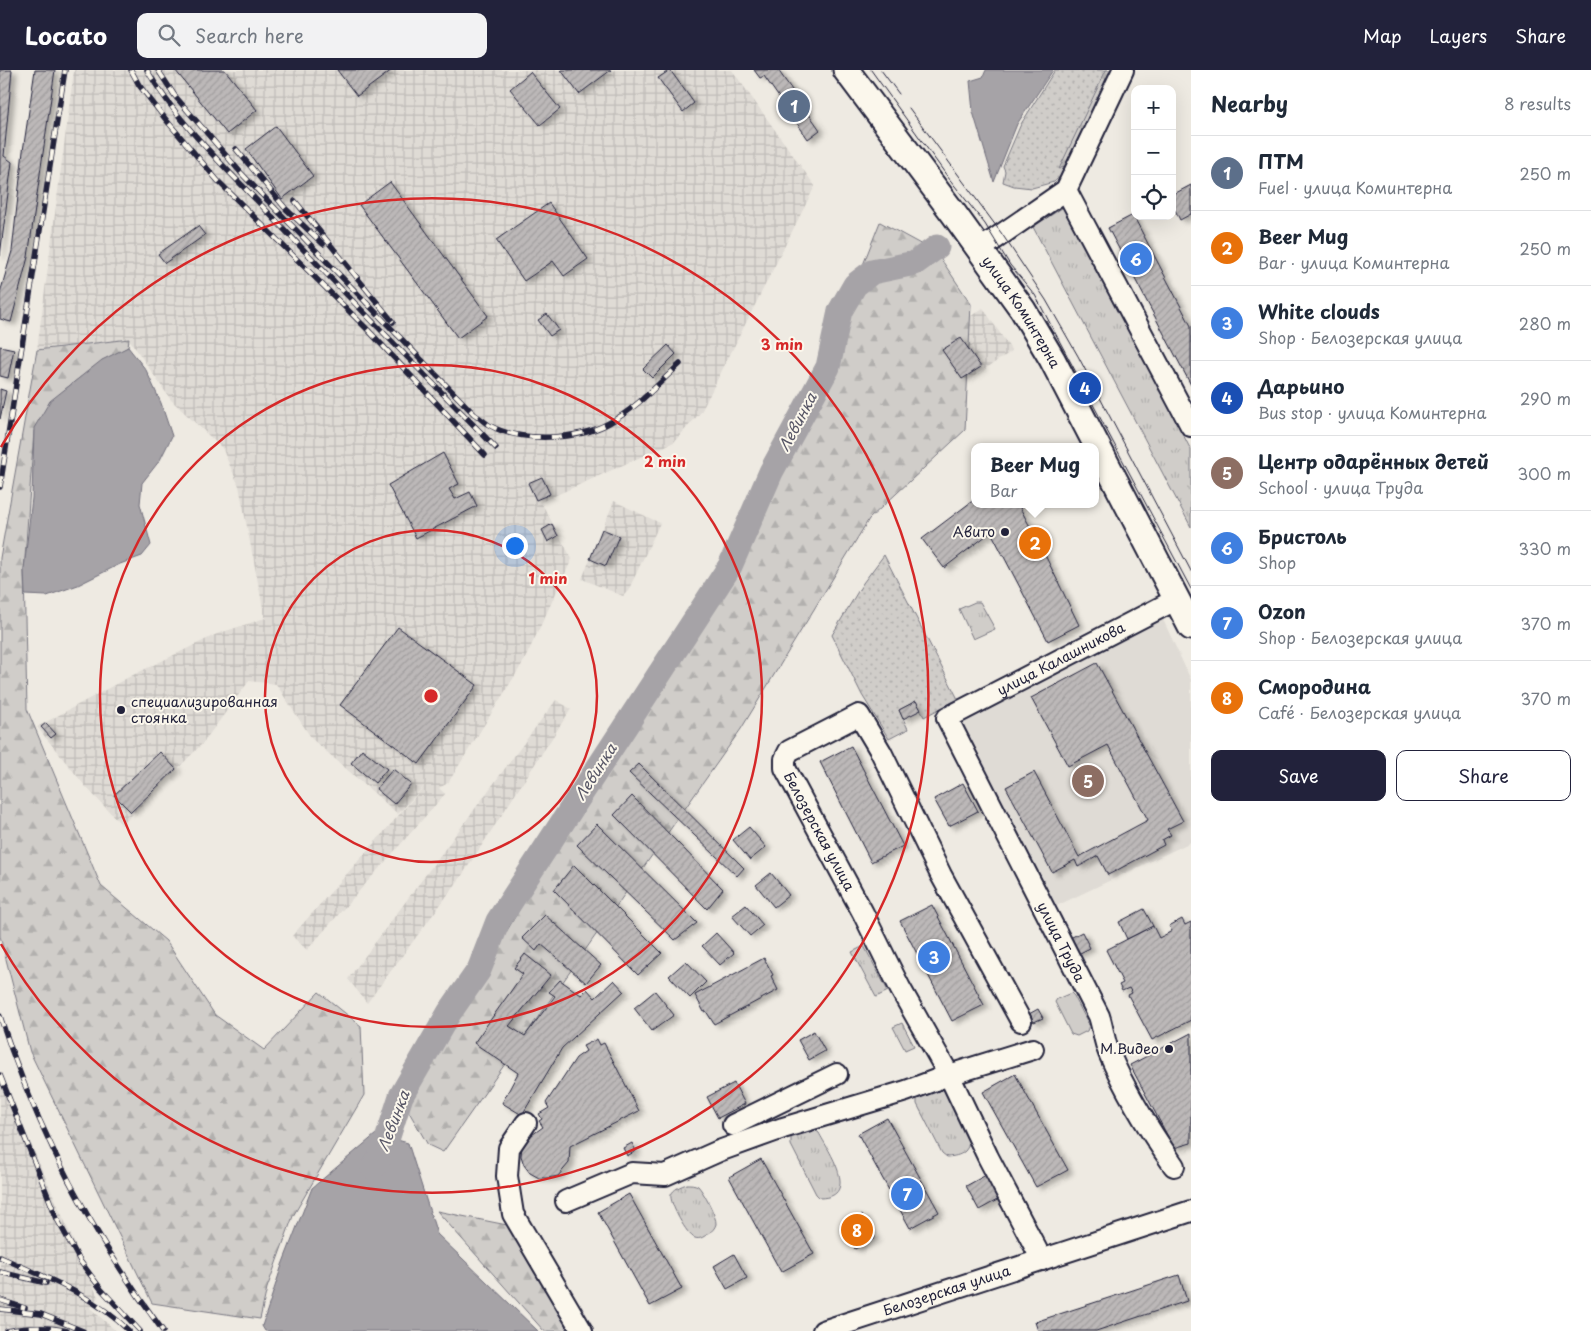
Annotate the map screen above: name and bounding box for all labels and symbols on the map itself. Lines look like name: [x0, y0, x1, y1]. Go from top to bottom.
pin: 1: [778, 87, 810, 125]
pin: 6: [1120, 240, 1152, 278]
street label: улица Коминтерна: [977, 251, 1066, 372]
text: 3 min: [761, 332, 803, 355]
pin: 4: [1069, 369, 1101, 407]
water label: Левинка: [772, 387, 822, 455]
text: 2 min: [644, 449, 686, 472]
place label: Авито: [953, 521, 995, 542]
pin: 2: [1019, 524, 1051, 562]
marker: Авито: [999, 526, 1011, 538]
your location: [502, 533, 528, 559]
text: 1 min: [529, 566, 567, 589]
street label: улица Калашникова: [993, 616, 1129, 700]
centre of rings: [422, 687, 440, 705]
place label: специализированная стоянка: [131, 691, 278, 728]
marker: специализированная стоянка: [115, 704, 127, 716]
water label: Левинка: [568, 738, 622, 804]
pin: 5: [1072, 762, 1104, 800]
street label: Белозерская улица: [779, 768, 860, 895]
street label: улица Труда: [1032, 898, 1091, 986]
pin: 3: [918, 938, 950, 976]
place label: М.Видео: [1100, 1038, 1159, 1059]
marker: М.Видео: [1163, 1043, 1175, 1055]
water label: Левинка: [371, 1086, 415, 1154]
pin: 7: [891, 1175, 923, 1213]
pin: 8: [841, 1211, 873, 1249]
street label: Белозерская улица: [880, 1260, 1013, 1321]

